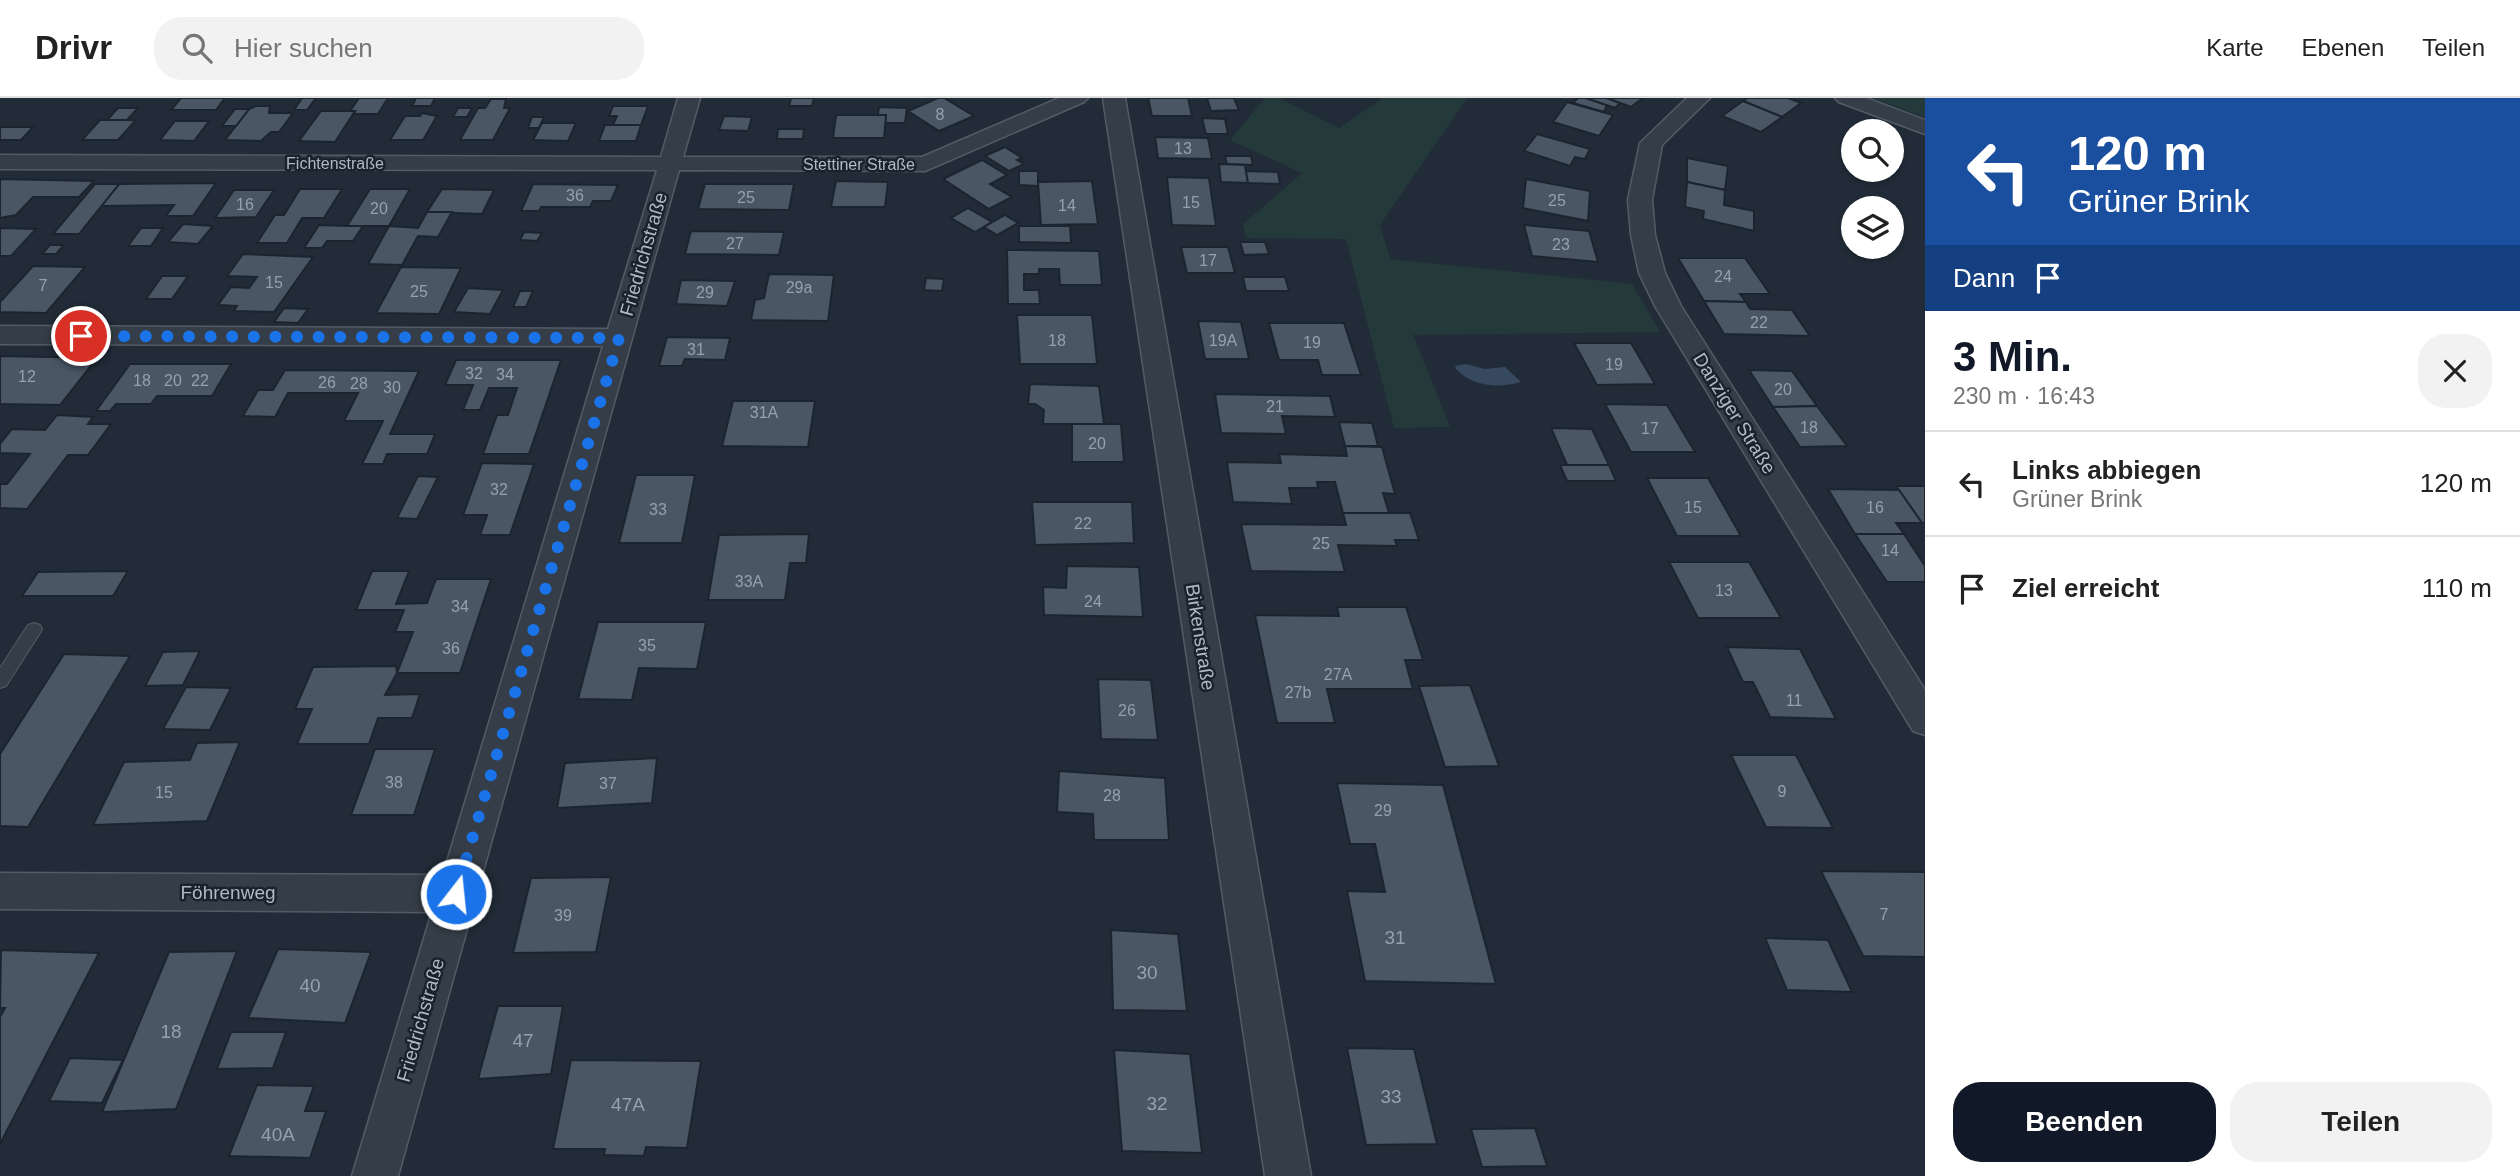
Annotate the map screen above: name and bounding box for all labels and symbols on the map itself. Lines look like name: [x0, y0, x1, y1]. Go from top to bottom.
house number: 8: [936, 106, 945, 123]
house number: 13: [1174, 140, 1192, 157]
street label: Fichtenstraße: [286, 155, 384, 172]
street label: Stettiner Straße: [803, 156, 915, 173]
house number: 36: [566, 187, 584, 204]
house number: 25: [737, 189, 755, 206]
street label: Friedrichstraße: [616, 190, 671, 318]
house number: 25: [1548, 192, 1566, 209]
house number: 15: [1182, 194, 1200, 211]
house number: 16: [236, 196, 254, 213]
house number: 14: [1058, 197, 1076, 214]
house number: 20: [370, 200, 388, 217]
house number: 27: [726, 235, 744, 252]
house number: 23: [1552, 236, 1570, 253]
house number: 17: [1199, 252, 1217, 269]
house number: 24: [1714, 268, 1732, 285]
house number: 15: [265, 274, 283, 291]
house number: 7: [39, 277, 48, 294]
house number: 29a: [786, 279, 812, 296]
house number: 25: [410, 283, 428, 300]
house number: 29: [696, 284, 714, 301]
pin: [51, 306, 111, 366]
house number: 22: [1750, 314, 1768, 331]
house number: 18: [1048, 332, 1066, 349]
house number: 19A: [1209, 332, 1238, 349]
house number: 19: [1303, 334, 1321, 351]
house number: 31: [687, 341, 705, 358]
street label: Danziger Straße: [1689, 349, 1780, 477]
house number: 19: [1605, 356, 1623, 373]
house number: 32: [465, 365, 483, 382]
house number: 34: [496, 366, 514, 383]
house number: 12: [18, 368, 36, 385]
house number: 18: [133, 372, 151, 389]
house number: 20: [164, 372, 182, 389]
house number: 22: [191, 372, 209, 389]
house number: 26: [318, 374, 336, 391]
house number: 28: [350, 375, 368, 392]
house number: 30: [383, 379, 401, 396]
house number: 20: [1774, 381, 1792, 398]
house number: 21: [1266, 398, 1284, 415]
house number: 31A: [750, 404, 779, 421]
house number: 18: [1800, 419, 1818, 436]
house number: 17: [1641, 420, 1659, 437]
house number: 20: [1088, 435, 1106, 452]
house number: 32: [490, 481, 508, 498]
house number: 15: [1684, 499, 1702, 516]
house number: 16: [1866, 499, 1884, 516]
house number: 33: [649, 501, 667, 518]
house number: 22: [1074, 515, 1092, 532]
house number: 25: [1312, 535, 1330, 552]
house number: 14: [1881, 542, 1899, 559]
house number: 33A: [735, 573, 764, 590]
street label: Birkenstraße: [1182, 582, 1219, 692]
house number: 13: [1715, 582, 1733, 599]
house number: 24: [1084, 593, 1102, 610]
house number: 34: [451, 598, 469, 615]
house number: 35: [638, 637, 656, 654]
house number: 36: [442, 640, 460, 657]
house number: 27A: [1324, 666, 1353, 683]
house number: 27b: [1285, 684, 1311, 701]
house number: 11: [1786, 692, 1802, 709]
house number: 26: [1118, 702, 1136, 719]
house number: 38: [385, 774, 403, 791]
house number: 37: [599, 775, 617, 792]
house number: 9: [1778, 783, 1787, 800]
house number: 15: [155, 784, 173, 801]
house number: 28: [1103, 787, 1121, 804]
house number: 29: [1374, 802, 1392, 819]
position arrow: [419, 857, 493, 931]
street label: Föhrenweg: [180, 882, 276, 903]
house number: 7: [1880, 906, 1889, 923]
house number: 39: [554, 907, 572, 924]
house number: 31: [1384, 927, 1406, 948]
street label: Friedrichstraße: [393, 956, 448, 1084]
house number: 30: [1136, 962, 1158, 983]
house number: 40: [299, 975, 321, 996]
house number: 18: [160, 1021, 182, 1042]
house number: 47: [512, 1030, 534, 1051]
house number: 33: [1380, 1086, 1402, 1107]
house number: 32: [1146, 1093, 1168, 1114]
house number: 47A: [611, 1094, 645, 1115]
house number: 40A: [261, 1124, 295, 1145]

